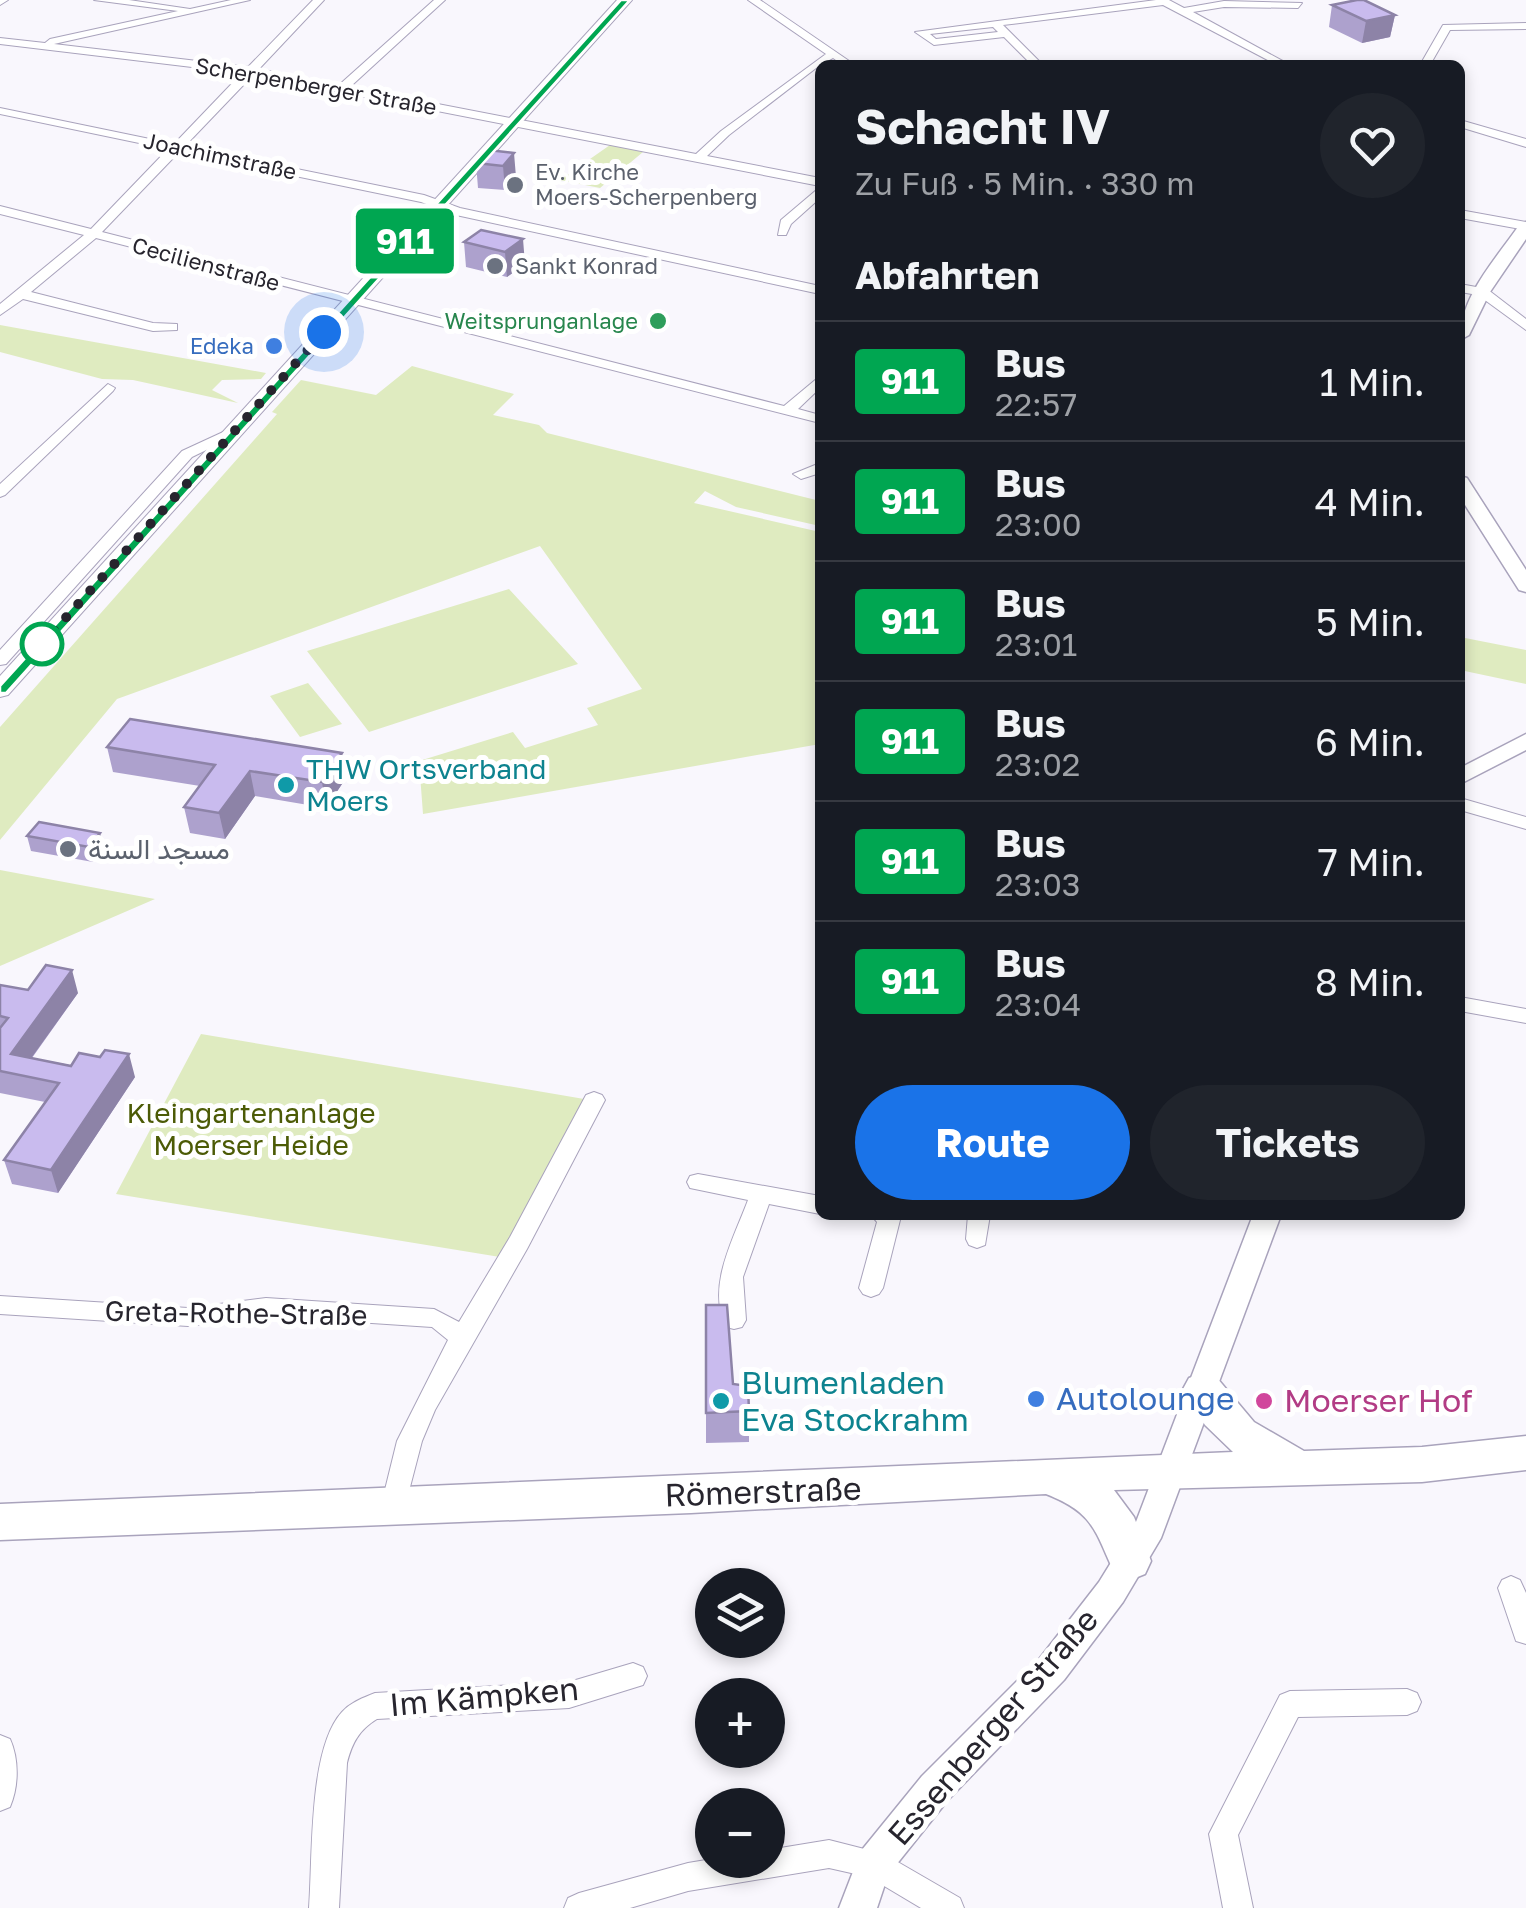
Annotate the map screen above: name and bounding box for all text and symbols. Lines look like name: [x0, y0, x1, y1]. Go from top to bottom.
street label: Scherpenberger Straße: [193, 51, 439, 120]
button: heart: [1320, 93, 1425, 198]
text: Schacht IV: [855, 97, 1110, 155]
street label: Joachimstraße: [141, 126, 299, 185]
place label: Ev. Kirche Moers-Scherpenberg: [535, 158, 757, 210]
text: Zu Fuß · 5 Min. · 330 m: [855, 164, 1195, 202]
marker: Ev. Kirche Moers-Scherpenberg: [504, 174, 526, 196]
line badge: 911: [348, 208, 462, 274]
text: 911: [376, 220, 434, 262]
street label: Cecilienstraße: [129, 231, 283, 296]
place label: Sankt Konrad: [515, 252, 658, 279]
text: Abfahrten: [855, 252, 1039, 297]
marker: Sankt Konrad: [484, 255, 506, 277]
your location: [299, 307, 349, 357]
place label: Weitsprunganlage: [444, 307, 638, 334]
marker: Weitsprunganlage: [647, 310, 669, 332]
place label: Edeka: [190, 332, 254, 359]
marker: Edeka: [263, 335, 285, 357]
text: Bus: [995, 340, 1066, 385]
text: 1 Min.: [1319, 359, 1425, 404]
text: 911: [881, 360, 939, 402]
text: 22:57: [995, 385, 1077, 423]
text: Bus: [995, 460, 1066, 505]
text: 4 Min.: [1315, 479, 1425, 524]
text: 911: [881, 480, 939, 522]
text: 23:00: [995, 505, 1082, 543]
text: Bus: [995, 580, 1066, 625]
text: 5 Min.: [1316, 599, 1425, 644]
text: 911: [881, 600, 939, 642]
unlabelled marker: [21, 623, 63, 665]
text: 23:01: [995, 625, 1077, 663]
text: Bus: [995, 700, 1066, 745]
text: 6 Min.: [1315, 719, 1425, 764]
text: 911: [881, 720, 939, 762]
text: 23:02: [995, 745, 1080, 783]
place label: THW Ortsverband Moers: [306, 752, 547, 817]
marker: THW Ortsverband Moers: [275, 774, 297, 796]
text: Bus: [995, 820, 1066, 865]
place label: مسجد السنة: [88, 832, 230, 866]
marker: مسجد السنة: [57, 838, 79, 860]
text: 7 Min.: [1318, 839, 1425, 884]
text: 911: [881, 840, 939, 882]
text: 23:03: [995, 865, 1080, 903]
text: Bus: [995, 940, 1066, 985]
text: 8 Min.: [1315, 959, 1425, 1004]
text: 911: [881, 960, 939, 1002]
text: 23:04: [995, 985, 1081, 1023]
button: Route: [855, 1085, 1130, 1200]
button: Tickets: [1150, 1085, 1425, 1200]
park label: Kleingartenanlage Moerser Heide: [126, 1096, 376, 1161]
street label: Greta-Rothe-Straße: [104, 1294, 368, 1331]
place label: Blumenladen Eva Stockrahm: [741, 1363, 969, 1438]
place label: Autolounge: [1056, 1379, 1235, 1417]
place label: Moerser Hof: [1284, 1381, 1473, 1419]
marker: Autolounge: [1025, 1388, 1047, 1410]
marker: Blumenladen Eva Stockrahm: [710, 1390, 732, 1412]
marker: Moerser Hof: [1253, 1390, 1275, 1412]
street label: Römerstraße: [664, 1469, 862, 1513]
map controls: [695, 1568, 785, 1878]
button: layers: [695, 1568, 785, 1658]
street label: Essenberger Straße: [879, 1600, 1105, 1852]
street label: Im Kämpken: [388, 1669, 580, 1723]
button: +: [695, 1678, 785, 1768]
button: −: [695, 1788, 785, 1878]

